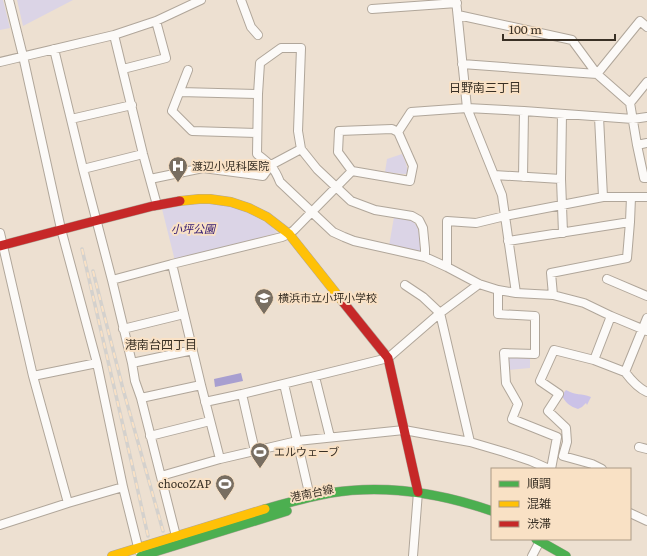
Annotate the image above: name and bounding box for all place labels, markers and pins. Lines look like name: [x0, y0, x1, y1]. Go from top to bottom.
hospital icon: 渡辺小児科医院: [167, 155, 189, 183]
place label: 渡辺小児科医院: [192, 157, 269, 173]
school or university icon: 横浜市立小坪小学校: [253, 287, 275, 315]
place label: 横浜市立小坪小学校: [278, 289, 377, 305]
sports icon: エルウェーブ: [249, 441, 271, 469]
place label: エルウェーブ: [274, 443, 339, 459]
sports icon: chocoZAP: [214, 473, 236, 501]
place label: chocoZAP: [158, 475, 211, 491]

